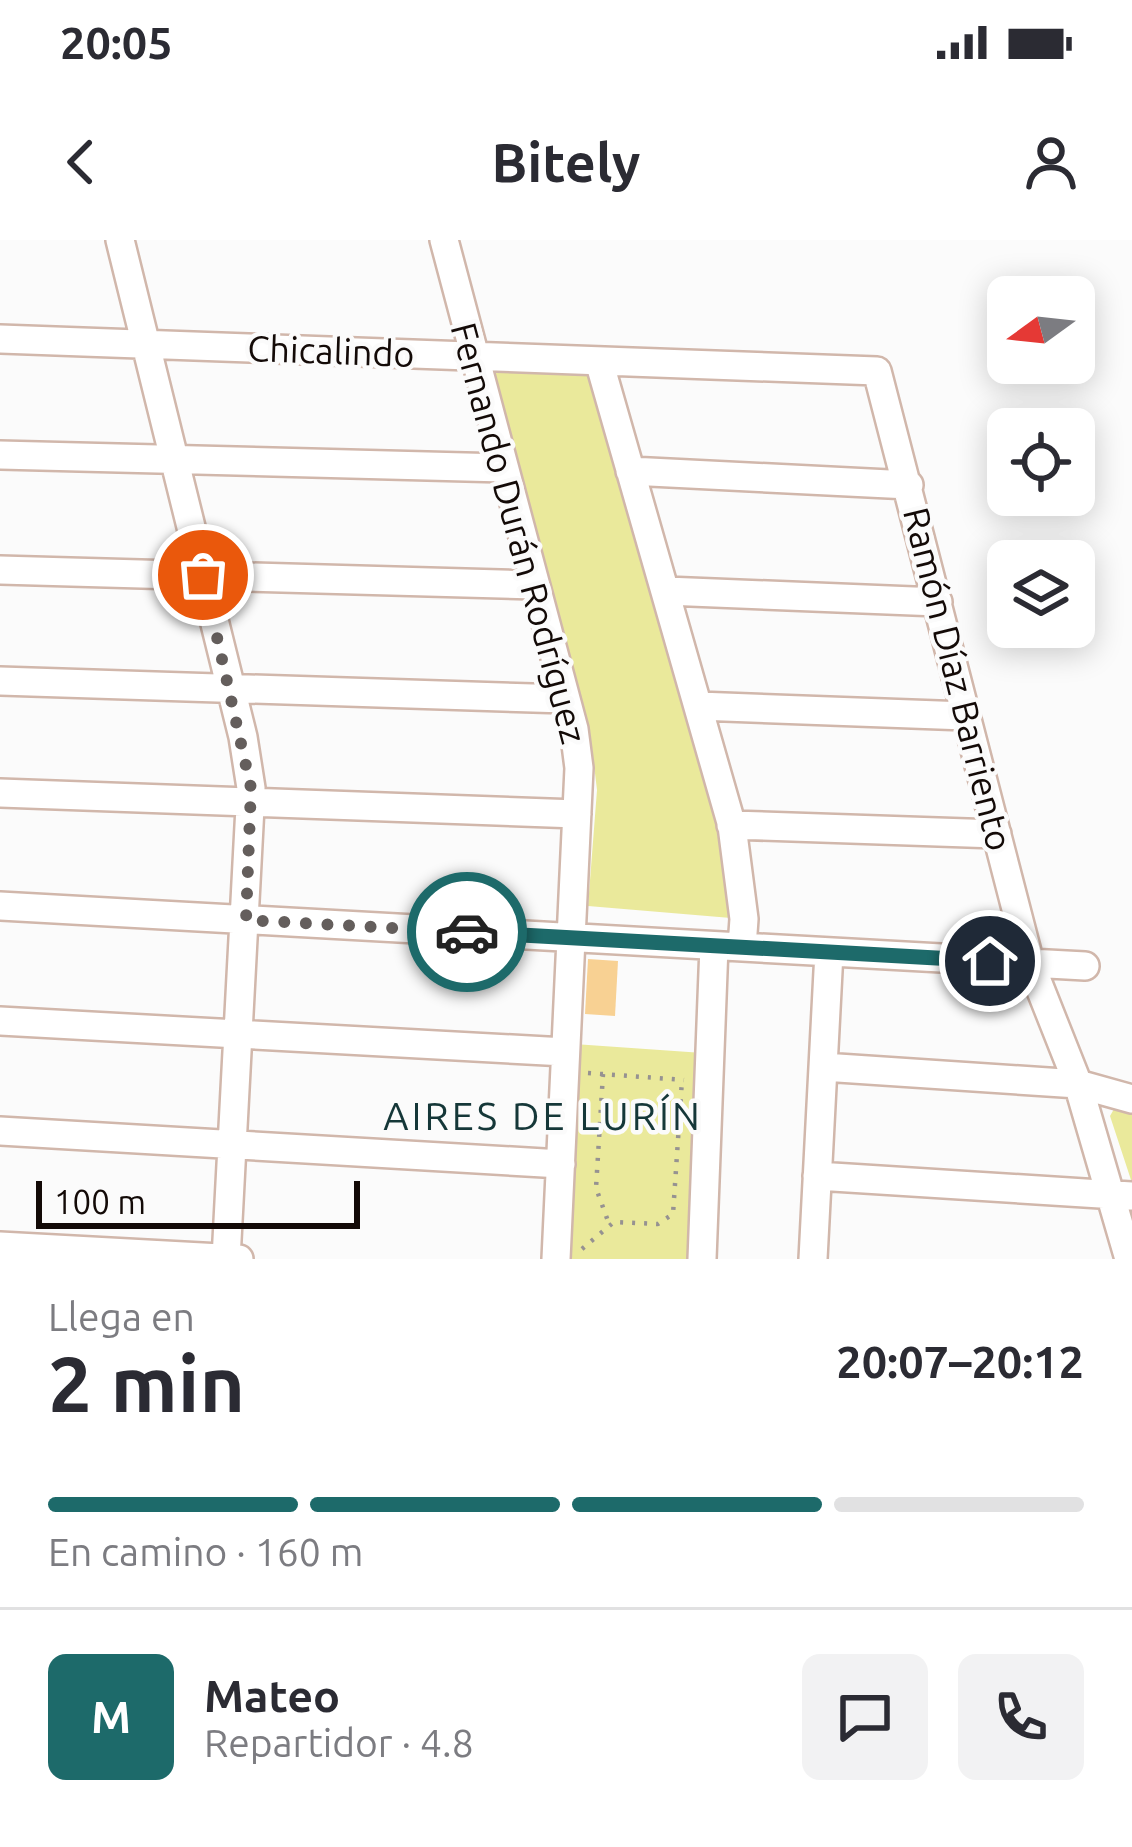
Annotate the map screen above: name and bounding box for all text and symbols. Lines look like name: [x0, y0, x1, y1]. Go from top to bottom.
text: 20:05: [60, 17, 173, 68]
icon: back: [48, 129, 114, 195]
icon: person: [1018, 129, 1084, 195]
text: Bitely: [492, 132, 640, 192]
north arrow: [987, 276, 1095, 384]
map controls: [987, 276, 1095, 648]
street label: Fernando Durán Rodríguez: [444, 318, 595, 748]
street label: Chicalindo: [247, 327, 415, 374]
button: locate: [987, 408, 1095, 516]
street label: Ramón Díaz Barriento: [896, 503, 1021, 855]
pin: [152, 524, 254, 626]
button: layers: [987, 540, 1095, 648]
icon: bag: [170, 542, 236, 608]
courier: [407, 872, 527, 992]
icon: car: [434, 899, 500, 965]
pin: [939, 910, 1041, 1012]
icon: home: [957, 928, 1023, 994]
district label: AIRES DE LURÍN: [383, 1093, 703, 1137]
scale bar: [36, 1175, 360, 1228]
text: 100 m: [54, 1183, 146, 1220]
text: Llega en: [48, 1295, 195, 1338]
text: 20:07–20:12: [836, 1336, 1084, 1387]
text: 2 min: [48, 1339, 245, 1427]
text: En camino · 160 m: [48, 1530, 363, 1573]
button: chat: [802, 1654, 928, 1780]
button: phone: [958, 1654, 1084, 1780]
text: Mateo: [204, 1670, 340, 1721]
text: M: [91, 1691, 131, 1742]
text: Repartidor · 4.8: [204, 1721, 474, 1764]

